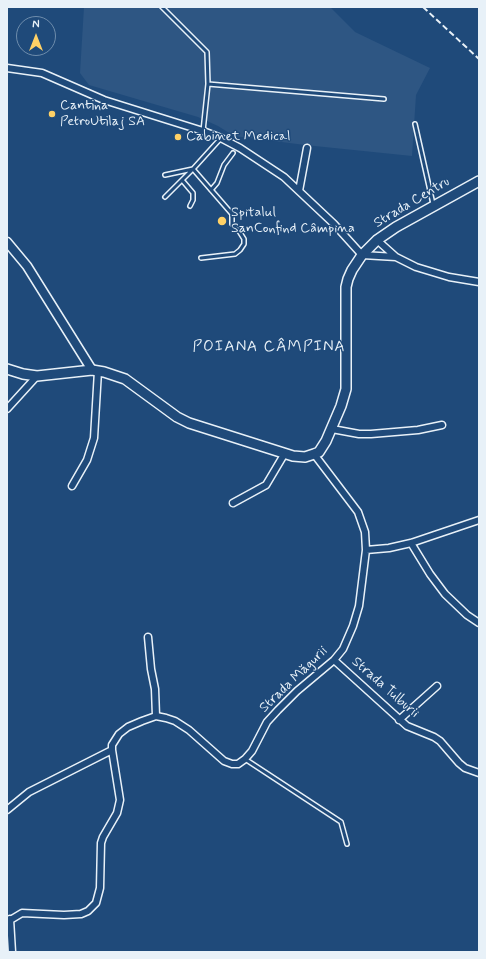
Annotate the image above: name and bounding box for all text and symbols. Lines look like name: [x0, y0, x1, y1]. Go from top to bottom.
north arrow: [16, 16, 56, 56]
text: N: [32, 18, 40, 32]
place label: Cantina PetroUtilaj SA: [60, 98, 145, 130]
marker: Cantina PetroUtilaj SA: [47, 109, 57, 119]
place label: Cabinet Medical: [186, 129, 291, 145]
marker: Cabinet Medical: [173, 132, 183, 142]
street label: Strada Centru: [371, 174, 453, 232]
place label: Spitalul SanConfind Câmpina: [231, 205, 355, 238]
marker: Spitalul SanConfind Câmpina: [216, 215, 228, 227]
district label: POIANA CÂMPINA: [193, 338, 345, 358]
street label: Strada Măgurii: [256, 643, 332, 717]
street label: Strada Tulburii: [348, 654, 422, 722]

